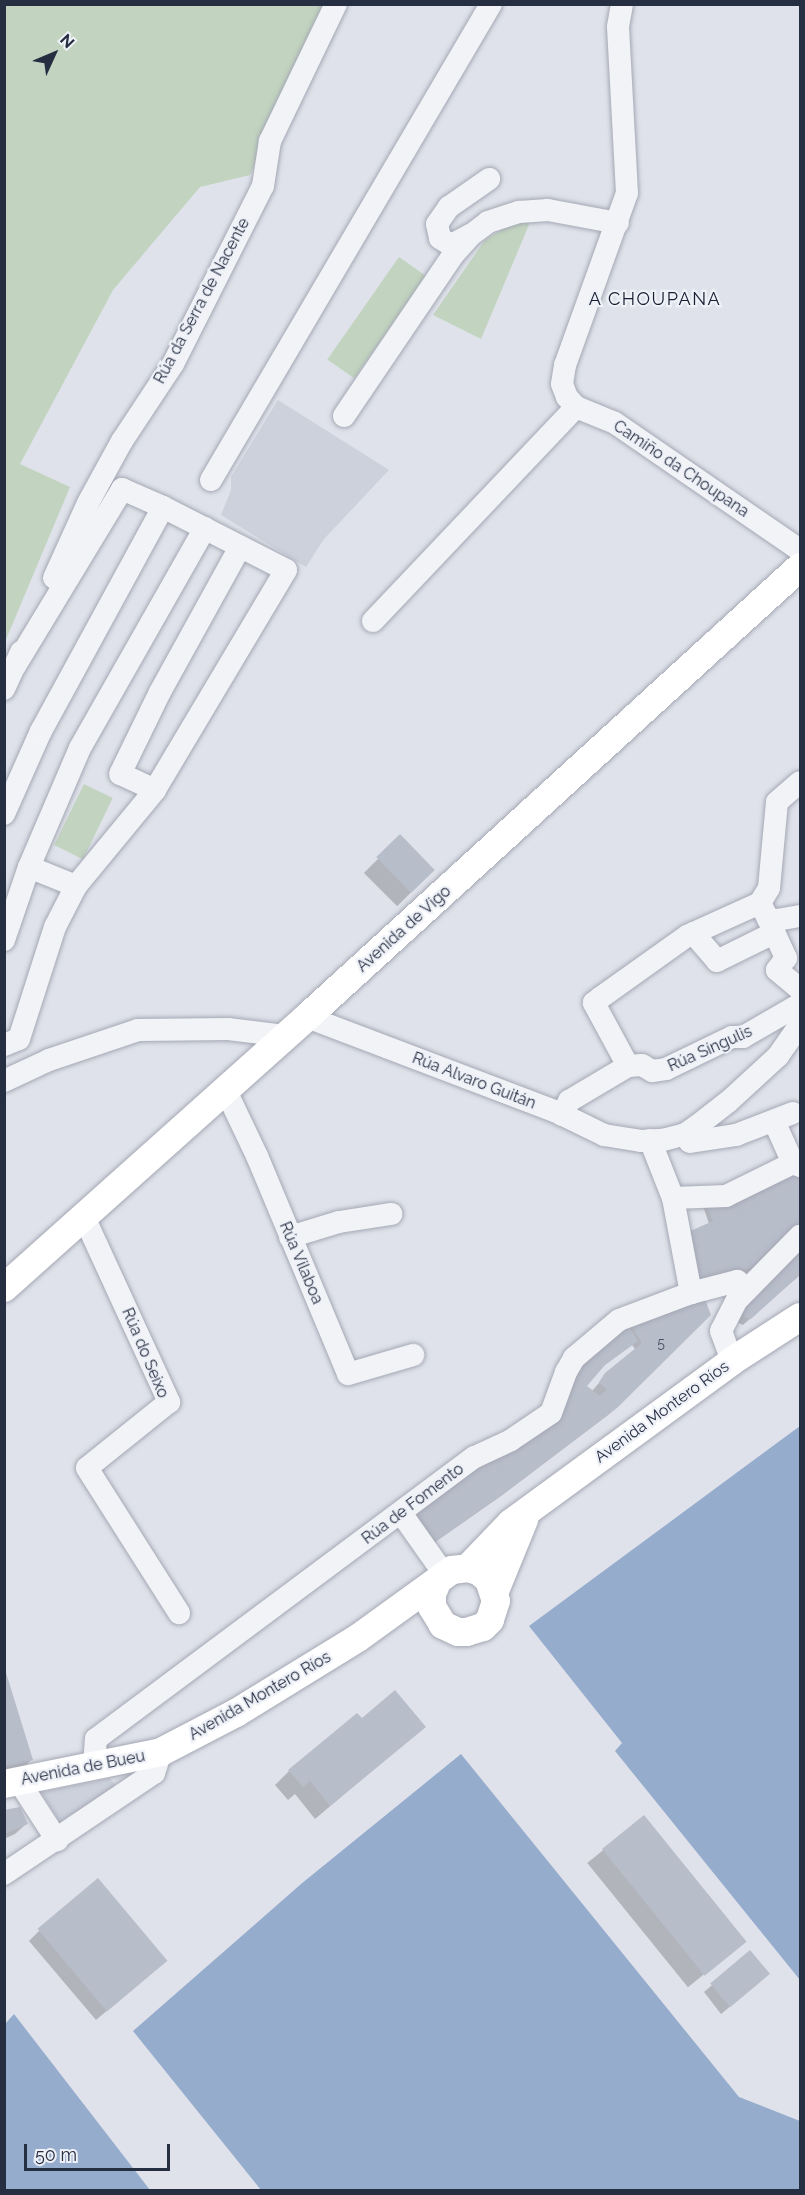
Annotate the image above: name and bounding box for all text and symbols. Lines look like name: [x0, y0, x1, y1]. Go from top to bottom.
north arrow: [24, 24, 84, 84]
text: N: [56, 30, 78, 52]
street label: Rúa da Serra de Nacente: [150, 215, 254, 387]
district label: A CHOUPANA: [588, 288, 722, 310]
street label: Camiño da Choupana: [610, 416, 752, 522]
street label: Avenida de Vigo: [353, 881, 455, 977]
street label: Rúa Síngulis: [665, 1022, 755, 1076]
street label: Rúa Alvaro Guitán: [409, 1048, 539, 1114]
street label: Rúa Vilaboa: [275, 1219, 327, 1307]
street label: Rúa do Seixo: [117, 1305, 173, 1401]
house number: 5: [657, 1335, 665, 1351]
street label: Avenida Montero Ríos: [591, 1357, 733, 1467]
street label: Rúa de Fomento: [358, 1459, 468, 1549]
street label: Avenida Montero Ríos: [186, 1647, 334, 1745]
street label: Avenida de Bueu: [19, 1747, 147, 1789]
scale bar: [27, 2132, 172, 2170]
text: 50 m: [35, 2144, 77, 2165]

